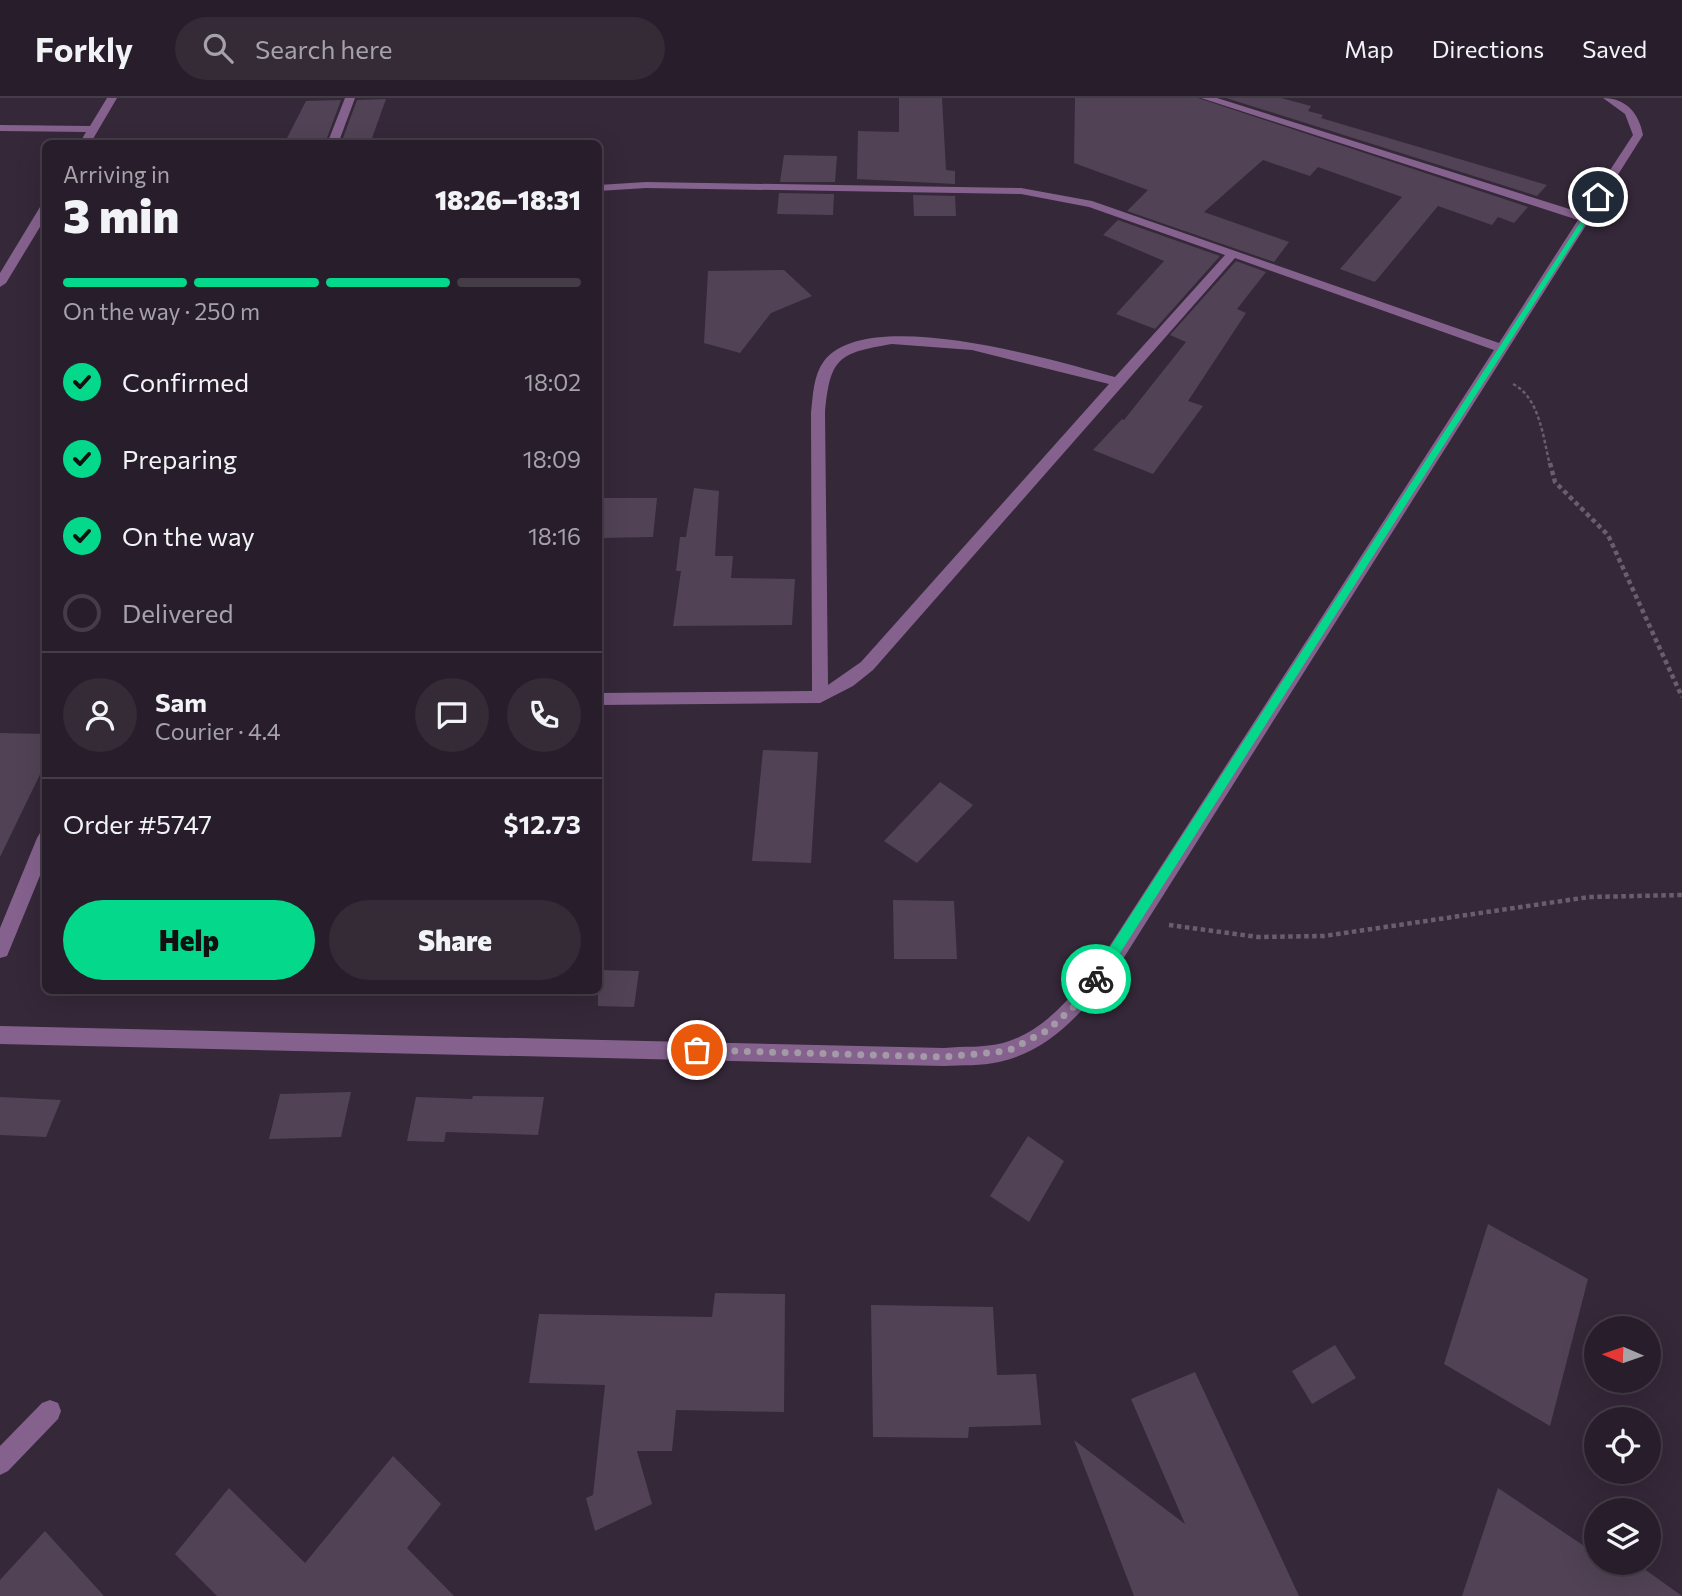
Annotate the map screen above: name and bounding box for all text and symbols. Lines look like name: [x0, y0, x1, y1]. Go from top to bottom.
search box: [175, 17, 665, 80]
text: Forkly: [35, 28, 133, 69]
icon: search: [199, 29, 237, 67]
text: Search here: [255, 33, 393, 64]
text: Map: [1344, 34, 1394, 63]
text: Directions: [1432, 34, 1544, 63]
text: Saved: [1582, 34, 1647, 63]
text: Arriving in: [63, 160, 170, 188]
pin: [1568, 167, 1628, 227]
icon: home: [1579, 178, 1617, 216]
text: 18:26–18:31: [435, 184, 581, 215]
text: 3 min: [63, 186, 179, 242]
text: On the way · 250 m: [63, 297, 260, 325]
icon: check: [63, 363, 101, 401]
text: Confirmed: [122, 366, 249, 397]
text: 18:02: [524, 368, 581, 396]
icon: check: [63, 440, 101, 478]
text: Preparing: [122, 443, 237, 474]
text: 18:09: [523, 445, 581, 473]
icon: check: [63, 517, 101, 555]
text: On the way: [122, 520, 255, 551]
text: 18:16: [528, 522, 581, 550]
text: Delivered: [122, 597, 233, 628]
button: person: [63, 678, 137, 752]
button: chat: [415, 678, 489, 752]
button: phone: [507, 678, 581, 752]
text: Sam: [155, 686, 207, 717]
text: Courier · 4.4: [155, 717, 281, 745]
text: Order #5747: [63, 808, 212, 839]
text: $12.73: [503, 808, 581, 839]
button: Help: [63, 900, 315, 980]
button: Share: [329, 900, 581, 980]
courier: [1061, 944, 1131, 1014]
icon: bike: [1077, 960, 1115, 998]
pin: [667, 1020, 727, 1080]
icon: bag: [678, 1031, 716, 1069]
north arrow: [1584, 1316, 1661, 1393]
map controls: [1584, 1316, 1661, 1575]
button: locate: [1584, 1407, 1661, 1484]
button: layers: [1584, 1498, 1661, 1575]

